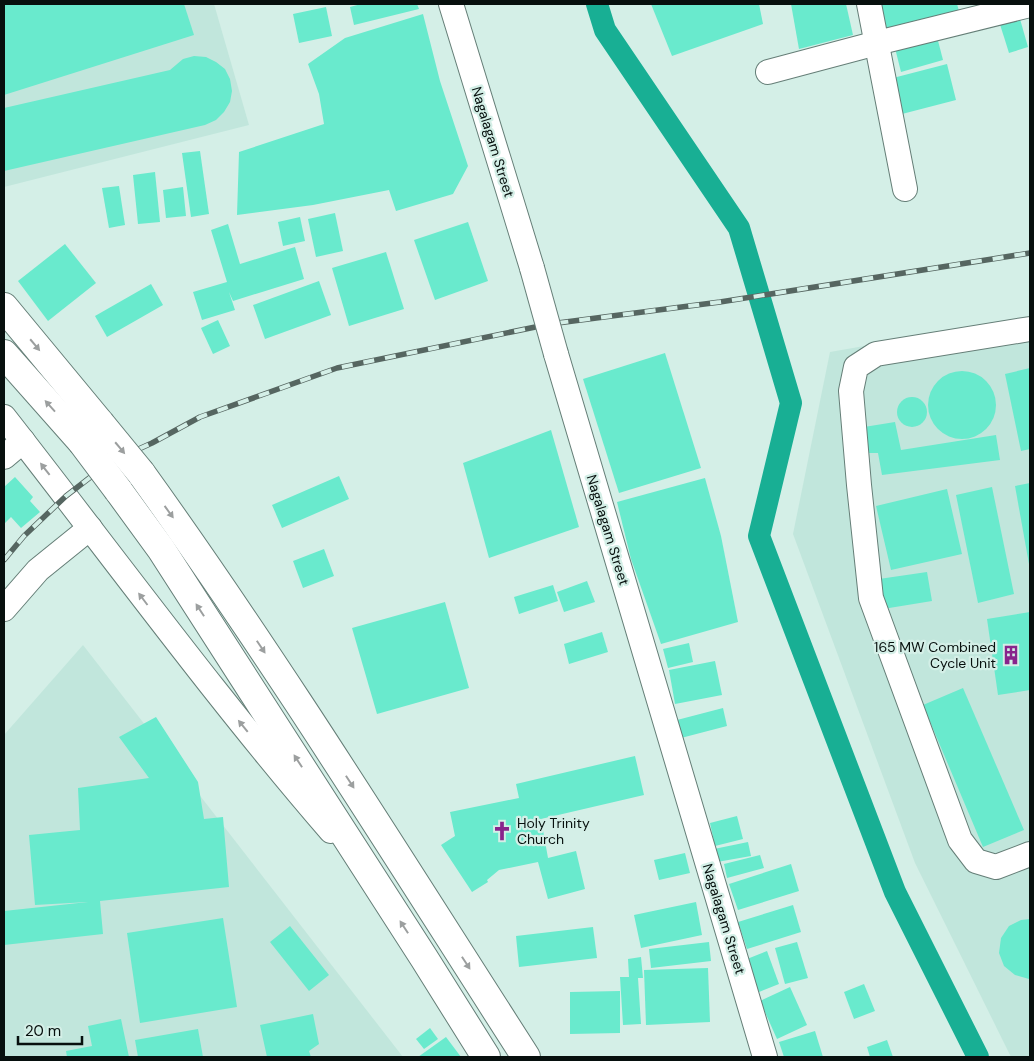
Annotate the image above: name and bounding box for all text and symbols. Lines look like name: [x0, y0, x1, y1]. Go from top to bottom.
street label: Nagalagam Street: [468, 84, 518, 200]
one-way arrow: [29, 338, 40, 351]
one-way arrow: [44, 400, 56, 412]
one-way arrow: [115, 441, 126, 454]
one-way arrow: [40, 462, 50, 476]
street label: Nagalagam Street: [583, 472, 633, 588]
one-way arrow: [164, 505, 175, 518]
one-way arrow: [138, 592, 148, 606]
one-way arrow: [195, 603, 205, 616]
place label: 165 MW Combined Cycle Unit: [874, 638, 996, 672]
one-way arrow: [256, 640, 265, 653]
building icon: 165 MW Combined Cycle Unit: [1000, 644, 1022, 666]
one-way arrow: [238, 720, 249, 733]
one-way arrow: [293, 754, 302, 768]
one-way arrow: [346, 775, 355, 789]
place label: Holy Trinity Church: [517, 814, 590, 848]
church icon: Holy Trinity Church: [491, 820, 513, 842]
street label: Nagalagam Street: [699, 861, 749, 977]
one-way arrow: [400, 921, 409, 934]
one-way arrow: [461, 957, 471, 970]
scale bar: [18, 1014, 81, 1046]
text: 20 m: [25, 1021, 61, 1041]

